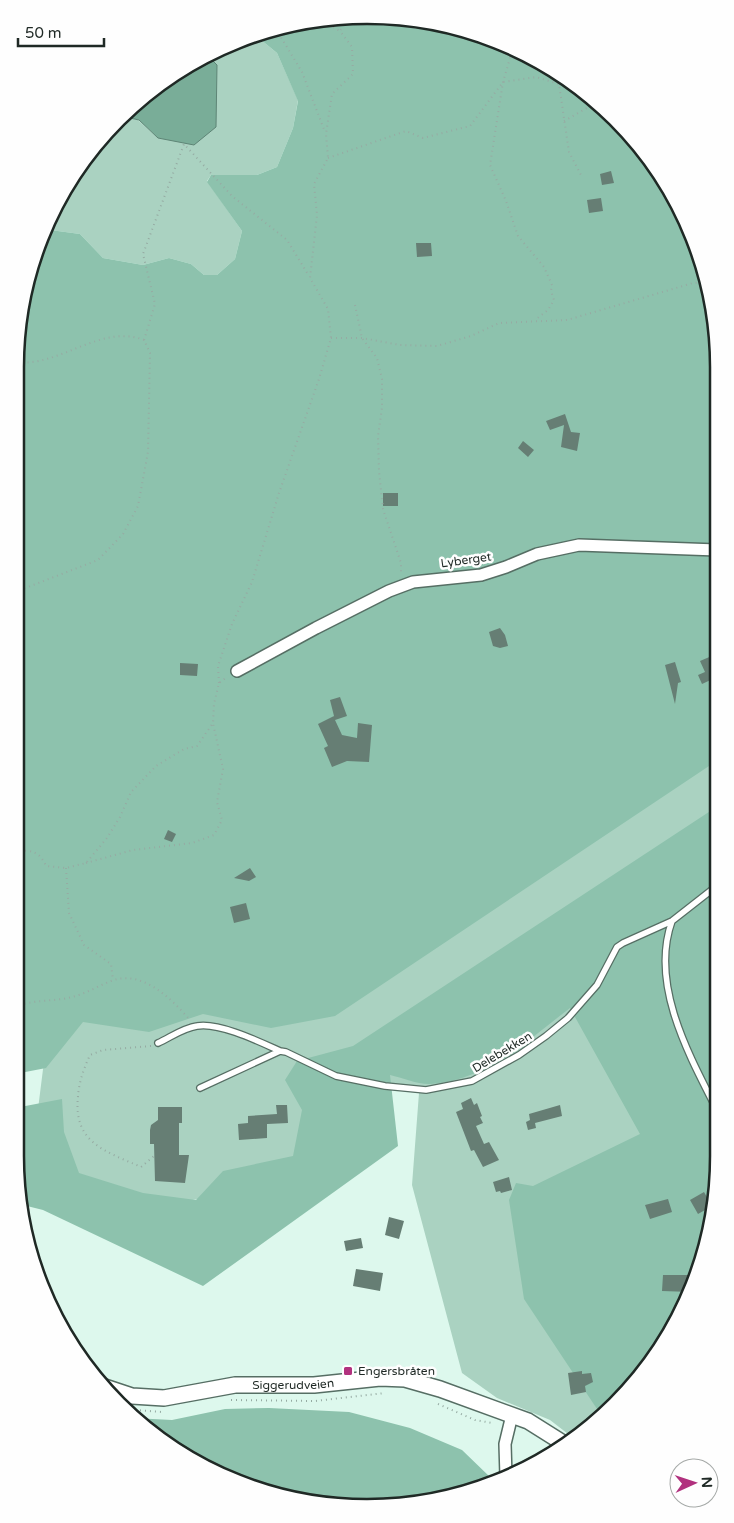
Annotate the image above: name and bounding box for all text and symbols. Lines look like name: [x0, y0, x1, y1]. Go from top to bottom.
scale bar: [18, 15, 104, 47]
text: 50 m: [25, 24, 62, 42]
street label: Lyberget: [440, 549, 493, 570]
street label: Delebekken: [470, 1029, 534, 1075]
place label: Engersbråten: [358, 1364, 435, 1378]
marker: Engersbråten: [342, 1365, 354, 1377]
street label: Siggerudveien: [252, 1376, 335, 1392]
north arrow: [669, 1458, 719, 1508]
text: N: [698, 1476, 715, 1488]

